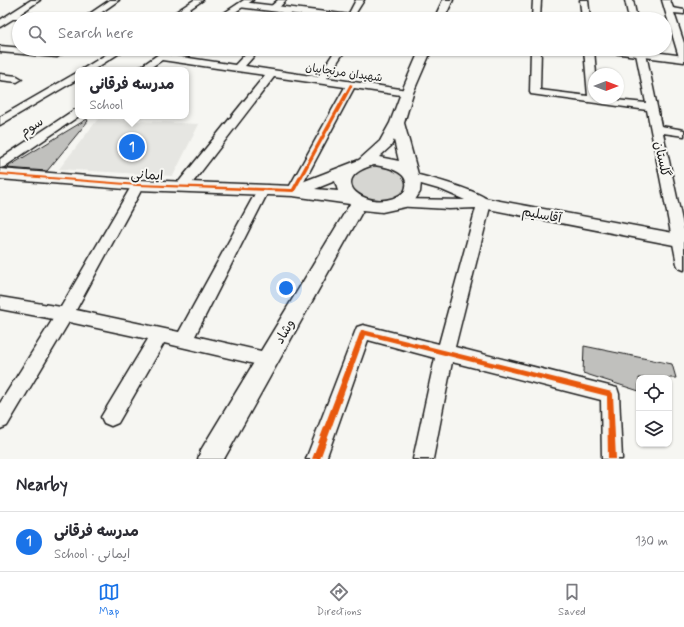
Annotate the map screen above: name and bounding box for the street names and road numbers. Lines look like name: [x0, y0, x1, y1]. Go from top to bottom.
street label: شهیدان مرنجابیان: [305, 61, 383, 85]
street label: سوم: [17, 113, 47, 142]
street label: گلستان: [649, 140, 674, 179]
street label: ایمانی: [130, 166, 164, 185]
street label: آقاسلیم: [520, 203, 564, 229]
street label: وشاد: [271, 316, 299, 347]

